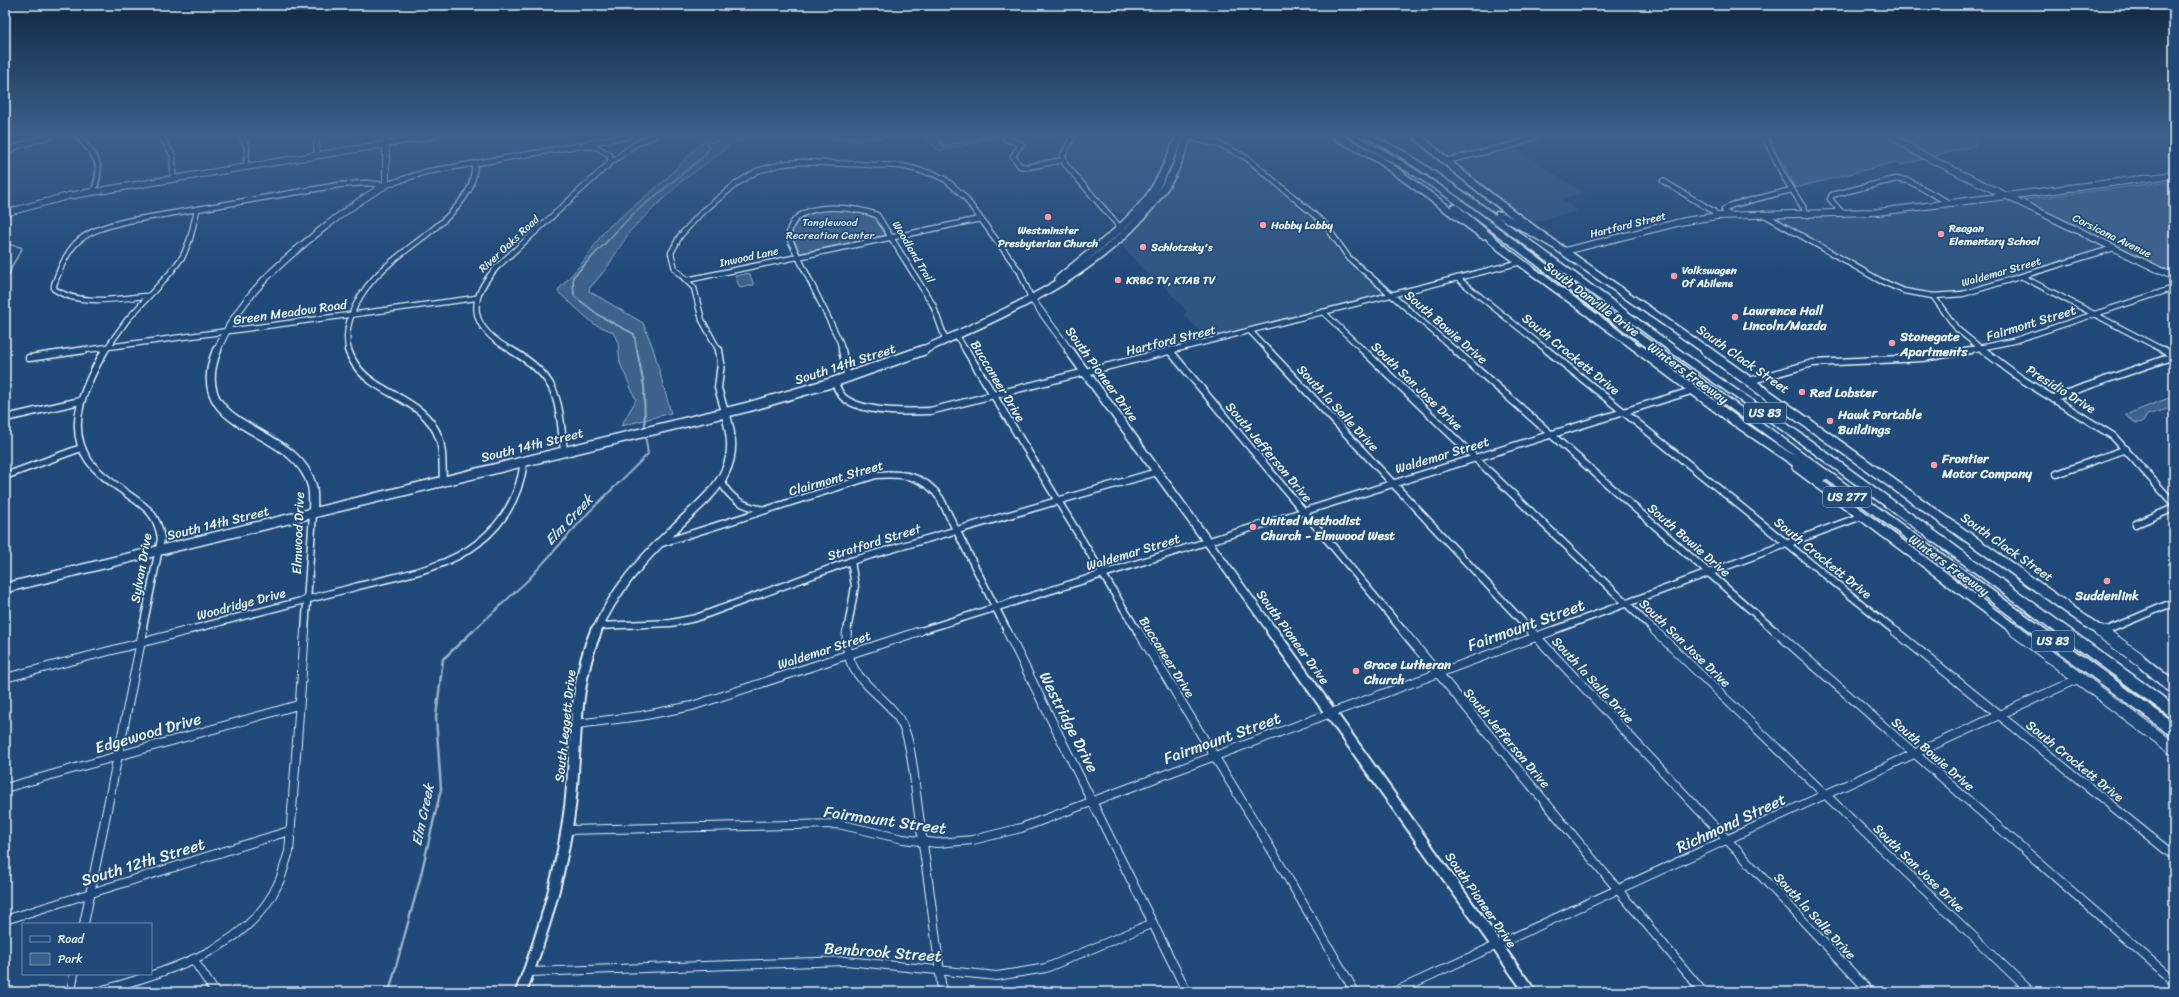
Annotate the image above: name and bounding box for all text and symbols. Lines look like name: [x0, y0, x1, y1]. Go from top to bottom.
street label: Hartford Street: [1588, 206, 1668, 244]
street label: Corsicana Avenue: [2069, 209, 2155, 264]
street label: River Oaks Road: [474, 210, 545, 277]
marker: Westminster Presbyterian Church: [1043, 212, 1053, 222]
park label: Tanglewood Recreation Center: [786, 213, 876, 245]
place label: Hobby Lobby: [1270, 216, 1333, 235]
street label: Woodland Trail: [887, 217, 940, 288]
place label: Reagan Elementary School: [1948, 219, 2041, 251]
marker: Hobby Lobby: [1258, 220, 1268, 230]
place label: Westminster Presbyterian Church: [998, 221, 1098, 253]
marker: Reagan Elementary School: [1936, 229, 1946, 239]
place label: Schlotzsky's: [1150, 238, 1213, 257]
street label: Inwood Lane: [717, 241, 781, 273]
marker: Schlotzsky's: [1138, 242, 1148, 252]
street label: Waldemar Street: [1959, 251, 2043, 292]
street label: South Danville Drive: [1539, 255, 1645, 343]
place label: Volkswagen Of Abilene: [1681, 261, 1737, 293]
place label: KRBC TV, KTAB TV: [1125, 271, 1217, 290]
marker: Volkswagen Of Abilene: [1669, 271, 1679, 281]
marker: KRBC TV, KTAB TV: [1113, 275, 1123, 285]
street label: South Bowie Drive: [1399, 284, 1493, 370]
street label: Green Meadow Road: [232, 292, 349, 331]
street label: Fairmont Street: [1983, 298, 2079, 348]
place label: Lawrence Hall Lincoln/Mazda: [1743, 299, 1827, 337]
street label: South Crockett Drive: [1517, 307, 1625, 401]
marker: Lawrence Hall Lincoln/Mazda: [1730, 312, 1740, 322]
street label: Hartford Street: [1123, 318, 1219, 362]
street label: South Clack Street: [1692, 318, 1795, 400]
street label: South Pioneer Drive: [1059, 321, 1145, 427]
place label: Stonegate Apartments: [1899, 325, 1968, 363]
street label: Buccaneer Drive: [964, 335, 1032, 427]
street label: South San Jose Drive: [1366, 336, 1469, 436]
street label: Winters Freeway: [1643, 336, 1734, 410]
street label: South 14th Street: [792, 337, 899, 391]
marker: Stonegate Apartments: [1887, 338, 1897, 348]
street label: Presidio Drive: [2021, 358, 2101, 420]
street label: South la Salle Drive: [1291, 359, 1385, 457]
place label: Red Lobster: [1809, 381, 1879, 404]
marker: Red Lobster: [1797, 387, 1807, 397]
street label: South Jefferson Drive: [1220, 396, 1318, 508]
road number: US 83: [1744, 403, 1786, 423]
place label: Hawk Portable Buildings: [1837, 403, 1922, 441]
marker: Hawk Portable Buildings: [1825, 416, 1835, 426]
street label: South 14th Street: [478, 421, 586, 469]
street label: Waldemar Street: [1392, 430, 1492, 480]
place label: Frontier Motor Company: [1941, 447, 2032, 485]
street label: Clairmont Street: [786, 453, 886, 502]
marker: Frontier Motor Company: [1929, 460, 1939, 470]
water label: Elm Creek: [539, 487, 601, 551]
road number: US 277: [1823, 487, 1871, 507]
street label: Elmwood Drive: [285, 491, 311, 575]
street label: South Bowie Drive: [1642, 497, 1736, 583]
street label: South 14th Street: [164, 499, 272, 547]
street label: South Clack Street: [1956, 506, 2059, 588]
place label: United Methodist Church - Elmwood West: [1260, 509, 1395, 547]
street label: South Crockett Drive: [1769, 511, 1877, 605]
street label: Stratford Street: [824, 517, 924, 567]
marker: United Methodist Church - Elmwood West: [1248, 522, 1258, 532]
street label: Waldemar Street: [1083, 527, 1183, 577]
street label: Winters Freeway: [1904, 528, 1995, 602]
street label: Sylvan Drive: [124, 531, 158, 605]
marker: Suddenlink: [2102, 576, 2112, 586]
street label: Woodridge Drive: [194, 581, 288, 627]
street label: South Pioneer Drive: [1250, 584, 1336, 690]
place label: Suddenlink: [2074, 584, 2139, 607]
street label: Fairmount Street: [1463, 590, 1589, 660]
street label: South San Jose Drive: [1634, 593, 1737, 693]
street label: Buccaneer Drive: [1133, 612, 1201, 702]
street label: Waldemar Street: [774, 624, 874, 676]
street label: South la Salle Drive: [1546, 631, 1640, 729]
road number: US 83: [2032, 631, 2074, 651]
place label: Grace Lutheran Church: [1363, 653, 1452, 691]
street label: Westridge Drive: [1031, 666, 1107, 778]
marker: Grace Lutheran Church: [1351, 666, 1361, 676]
street label: South Leggett Drive: [548, 669, 582, 783]
street label: South Jefferson Drive: [1458, 682, 1556, 794]
street label: Fairmount Street: [1159, 703, 1285, 773]
street label: Edgewood Drive: [91, 704, 205, 762]
street label: South Bowie Drive: [1886, 711, 1980, 797]
street label: South Crockett Drive: [2021, 714, 2129, 808]
water label: Elm Creek: [404, 780, 442, 848]
street label: Richmond Street: [1671, 785, 1791, 861]
street label: Fairmount Street: [822, 797, 948, 843]
street label: South San Jose Drive: [1868, 818, 1971, 918]
street label: South 12th Street: [77, 829, 209, 895]
street label: South Pioneer Drive: [1439, 847, 1523, 953]
street label: South la Salle Drive: [1768, 867, 1862, 965]
legend: [22, 923, 152, 975]
text: Road: [58, 928, 85, 950]
street label: Benbrook Street: [823, 933, 943, 971]
text: Park: [58, 948, 83, 970]

